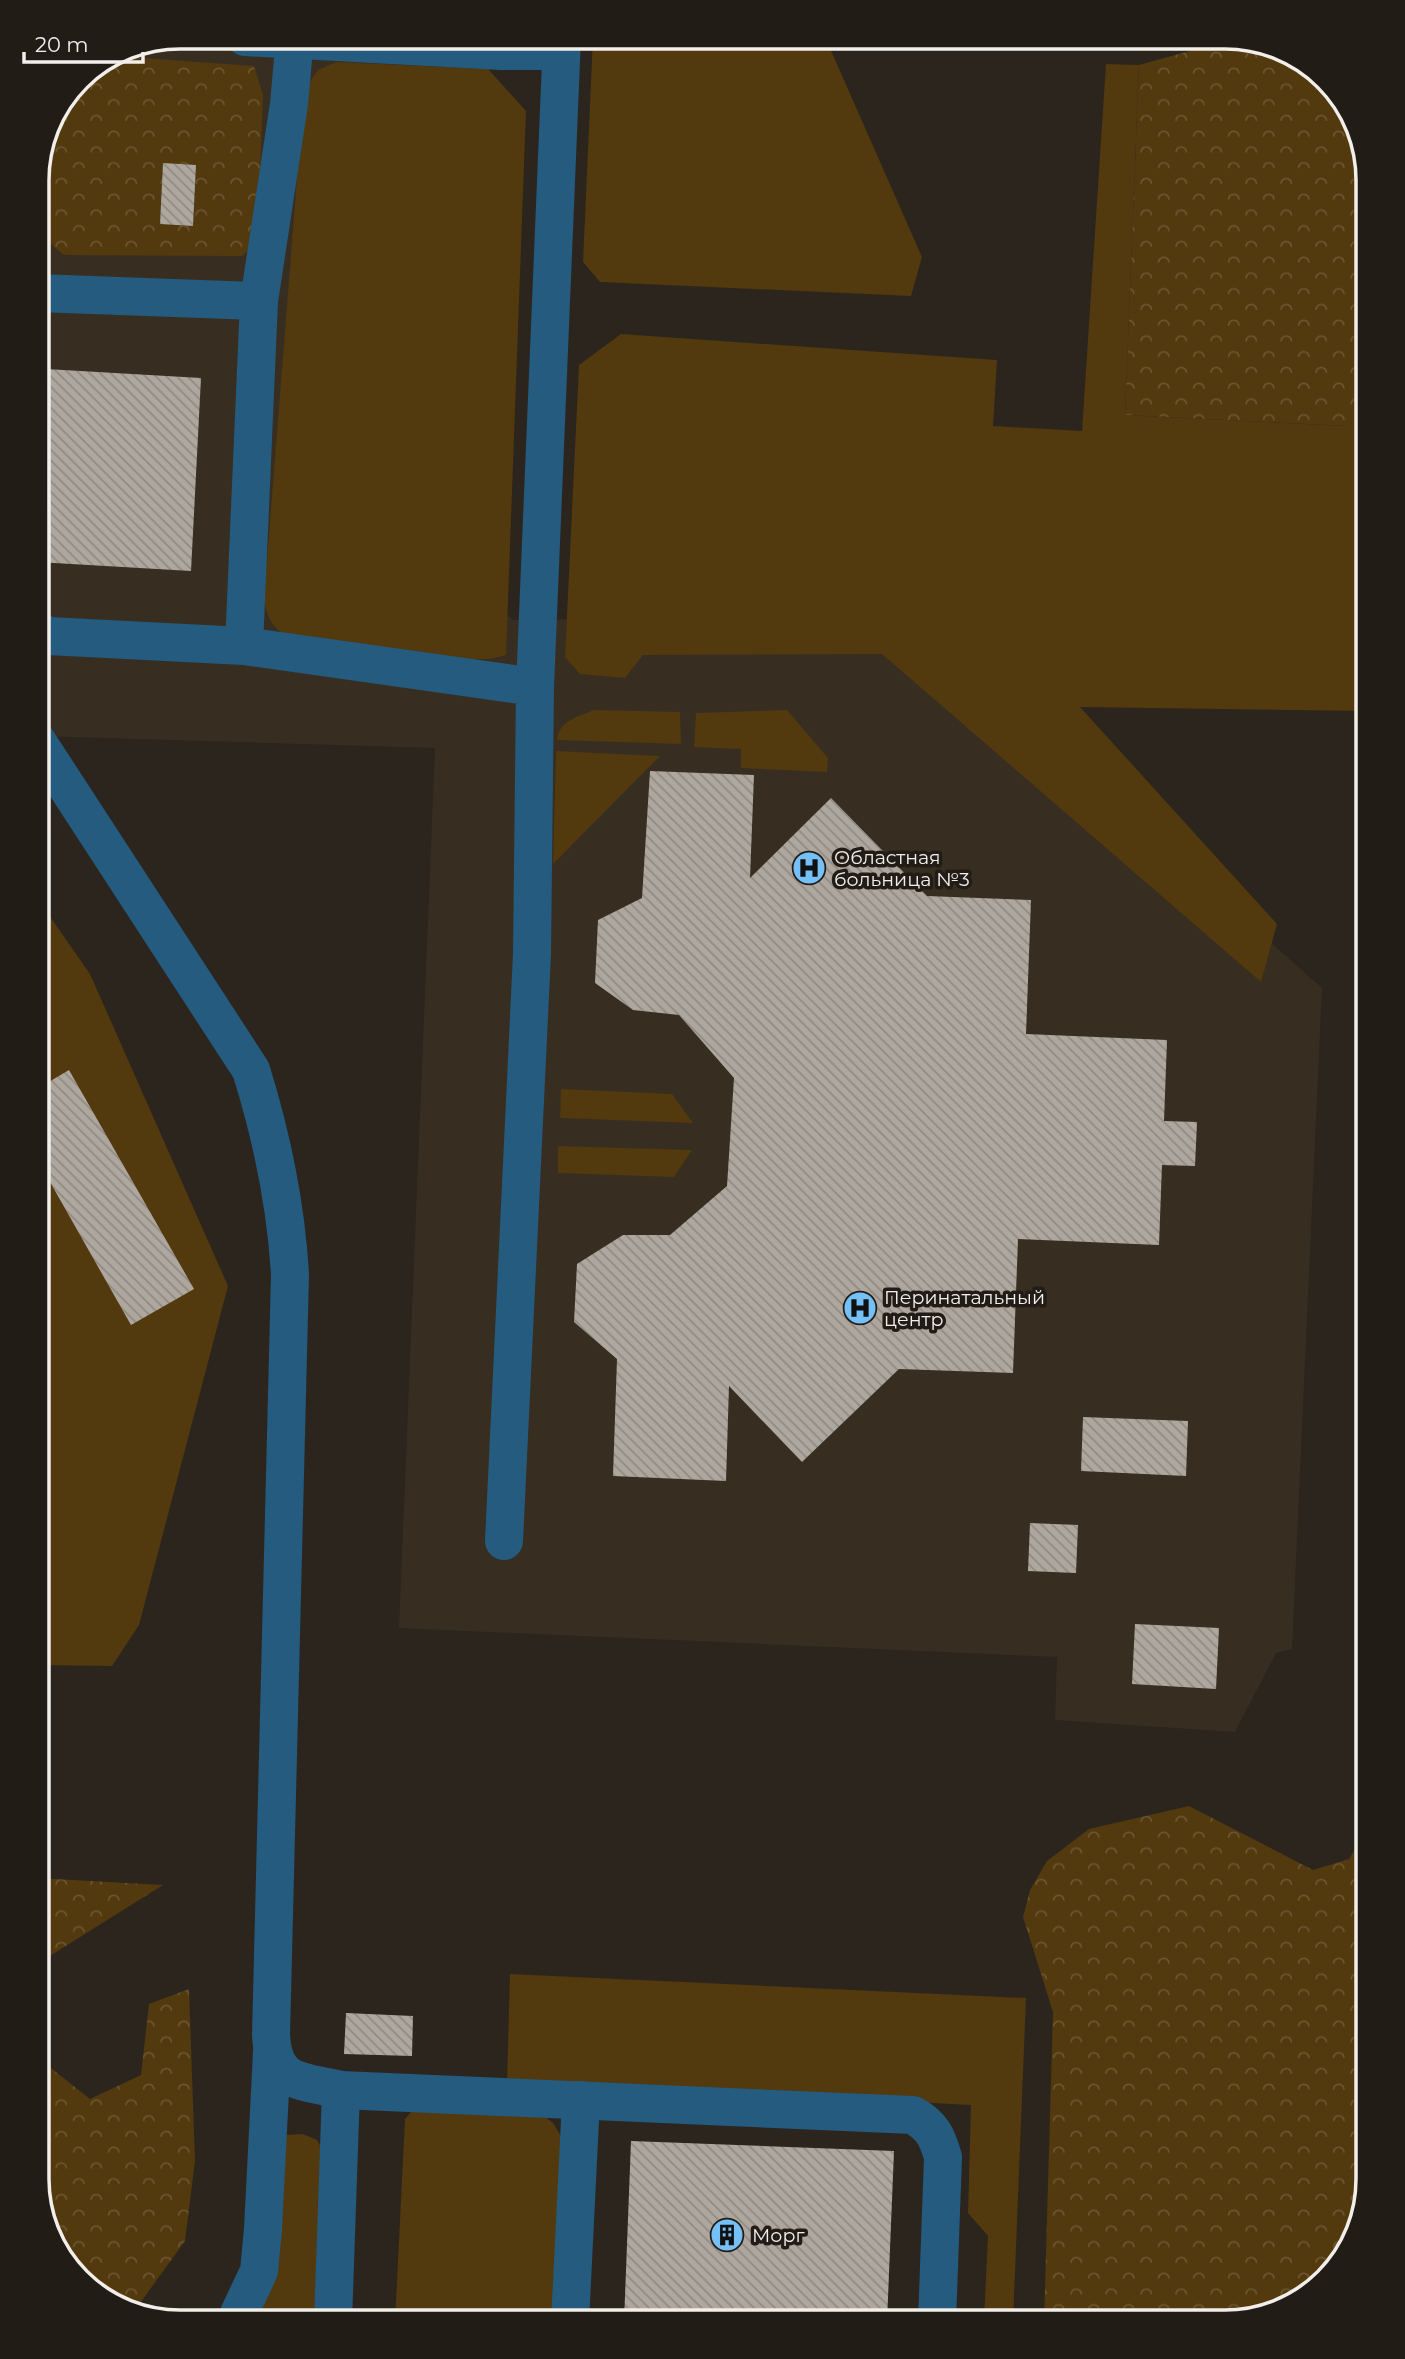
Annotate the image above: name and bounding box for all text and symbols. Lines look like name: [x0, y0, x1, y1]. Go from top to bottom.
scale bar: [24, 21, 144, 65]
text: 20 m: [35, 32, 89, 57]
place label: Областная больница №3: [834, 846, 970, 891]
hospital icon: Областная больница №3: [790, 849, 828, 887]
place label: Перинатальный центр: [884, 1286, 1045, 1331]
hospital icon: Перинатальный центр: [841, 1289, 879, 1327]
building icon: Морг: [708, 2216, 746, 2254]
place label: Морг: [752, 2224, 804, 2247]

